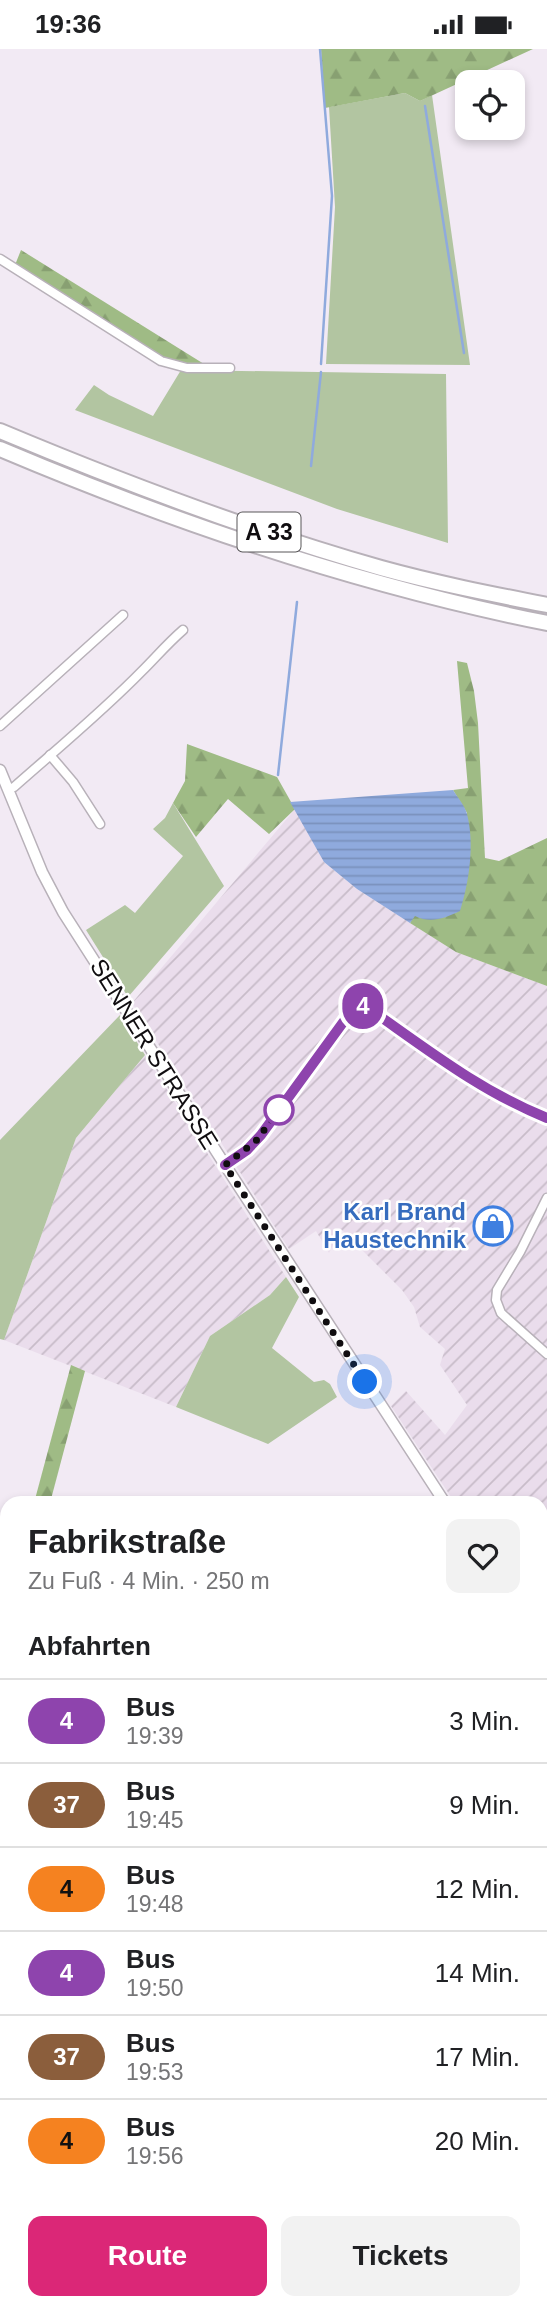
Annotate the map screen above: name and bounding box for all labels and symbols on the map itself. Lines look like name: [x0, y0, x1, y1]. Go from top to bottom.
road number: A 33: [238, 512, 300, 552]
street label: SENNER STRASSE: [85, 954, 224, 1154]
line badge: 4: [340, 983, 386, 1029]
unlabelled marker: [264, 1095, 294, 1125]
place label: Karl Brand Haustechnik: [323, 1198, 467, 1253]
shop icon: Karl Brand Haustechnik: [472, 1205, 514, 1247]
your location: [347, 1364, 382, 1399]

